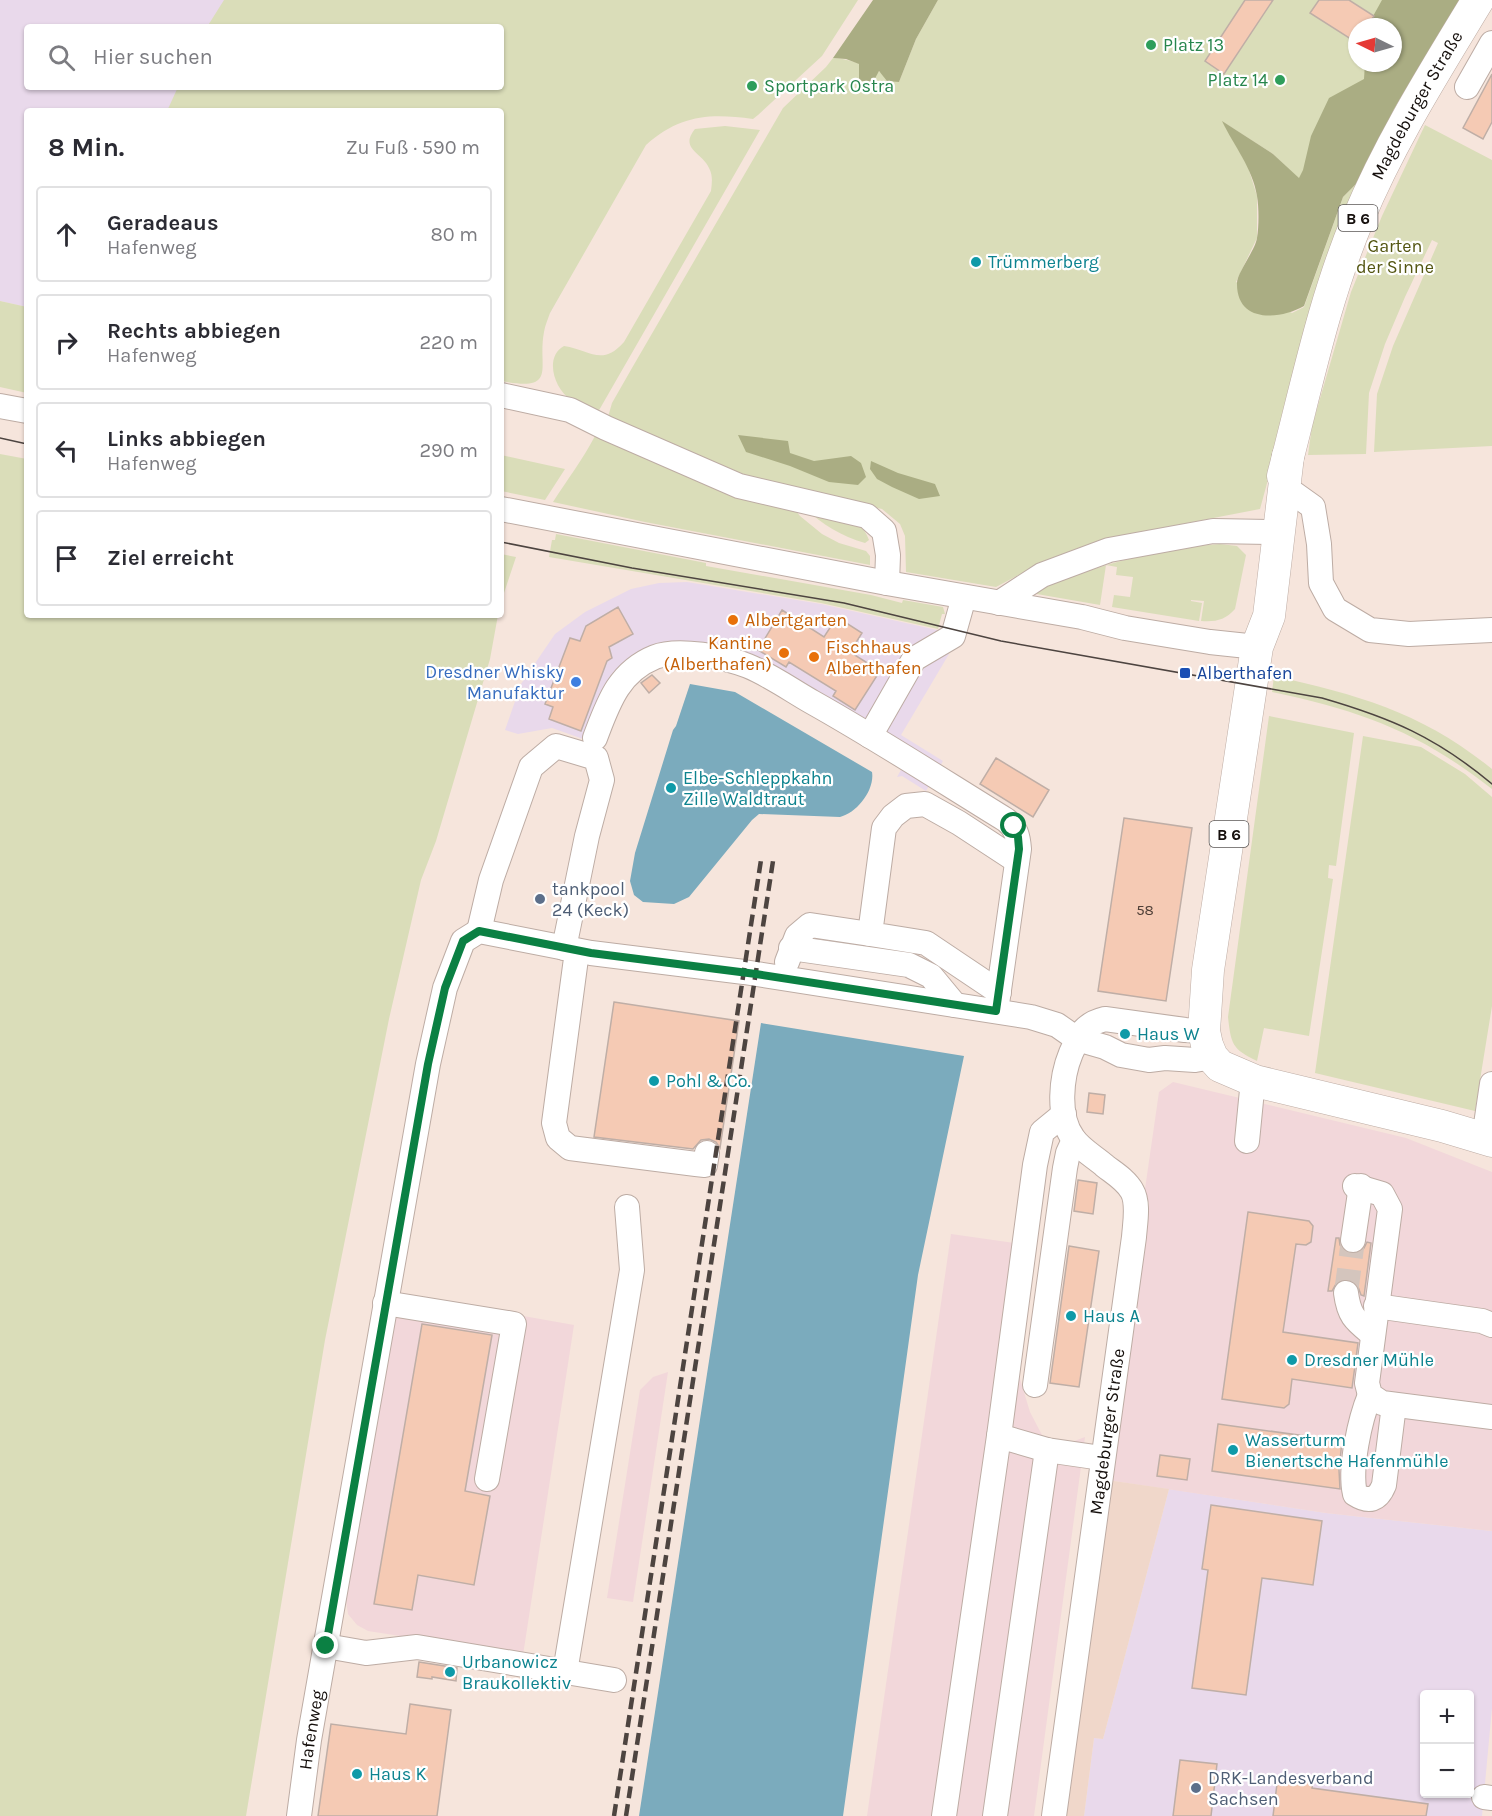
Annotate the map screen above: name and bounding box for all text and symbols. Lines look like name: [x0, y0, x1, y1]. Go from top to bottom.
north arrow: [1348, 18, 1402, 72]
search box: [24, 24, 504, 90]
street label: Magdeburger Straße: [1366, 27, 1468, 184]
place label: Platz 13: [1163, 34, 1224, 56]
marker: Platz 13: [1144, 38, 1158, 52]
icon: search: [45, 41, 78, 74]
text: Hier suchen: [93, 44, 213, 70]
place label: Platz 14: [1208, 69, 1268, 91]
marker: Platz 14: [1273, 73, 1287, 87]
place label: Sportpark Ostra: [764, 75, 894, 97]
marker: Sportpark Ostra: [745, 79, 759, 93]
text: 8 Min.: [48, 132, 124, 163]
text: Zu Fuß · 590 m: [346, 136, 480, 159]
road number: B 6: [1338, 205, 1378, 231]
text: Geradeaus: [107, 210, 219, 236]
icon: ahead: [50, 218, 83, 251]
text: 80 m: [430, 223, 478, 246]
park label: Garten der Sinne: [1356, 235, 1434, 278]
text: Hafenweg: [107, 236, 197, 259]
place label: Trümmerberg: [988, 251, 1099, 273]
marker: Trümmerberg: [969, 255, 983, 269]
text: Rechts abbiegen: [107, 318, 281, 344]
icon: right: [50, 326, 83, 359]
text: 220 m: [419, 331, 478, 354]
text: Hafenweg: [107, 344, 197, 367]
text: Links abbiegen: [107, 426, 266, 452]
icon: left: [50, 434, 83, 467]
text: 290 m: [419, 439, 478, 462]
text: Hafenweg: [107, 452, 197, 475]
icon: arrive: [50, 542, 83, 575]
text: Ziel erreicht: [107, 545, 234, 571]
place label: Albertgarten: [745, 609, 847, 631]
marker: Albertgarten: [726, 613, 740, 627]
place label: Kantine (Alberthafen): [664, 632, 772, 675]
place label: Fischhaus Alberthafen: [826, 636, 922, 679]
marker: Kantine (Alberthafen): [777, 646, 791, 660]
marker: Fischhaus Alberthafen: [807, 650, 821, 664]
place label: Dresdner Whisky Manufaktur: [425, 661, 565, 704]
place label: Alberthafen: [1197, 662, 1293, 684]
marker: Alberthafen: [1178, 666, 1192, 680]
marker: Dresdner Whisky Manufaktur: [569, 675, 583, 689]
place label: Elbe-Schleppkahn Zille Waldtraut: [683, 767, 832, 810]
marker: Elbe-Schleppkahn Zille Waldtraut: [664, 781, 678, 795]
route start: [1000, 812, 1026, 838]
road number: B 6: [1210, 821, 1248, 847]
place label: tankpool 24 (Keck): [552, 878, 629, 921]
marker: tankpool 24 (Keck): [533, 892, 547, 906]
house number: 58: [1136, 901, 1154, 919]
place label: Haus W: [1137, 1023, 1200, 1045]
marker: Haus W: [1118, 1027, 1132, 1041]
place label: Pohl & Co.: [666, 1070, 751, 1092]
marker: Pohl & Co.: [647, 1074, 661, 1088]
place label: Haus A: [1083, 1305, 1140, 1327]
marker: Haus A: [1064, 1309, 1078, 1323]
street label: Magdeburger Straße: [1085, 1347, 1129, 1516]
place label: Dresdner Mühle: [1304, 1349, 1434, 1371]
marker: Dresdner Mühle: [1285, 1353, 1299, 1367]
place label: Wasserturm Bienertsche Hafenmühle: [1245, 1429, 1448, 1472]
marker: Wasserturm Bienertsche Hafenmühle: [1226, 1443, 1240, 1457]
route end: [312, 1632, 338, 1658]
place label: Urbanowicz Braukollektiv: [462, 1651, 571, 1694]
marker: Urbanowicz Braukollektiv: [443, 1665, 457, 1679]
street label: Hafenweg: [294, 1688, 329, 1771]
map controls: [1420, 1690, 1474, 1798]
button: +: [1420, 1690, 1474, 1744]
button: −: [1420, 1744, 1474, 1798]
place label: Haus K: [369, 1763, 427, 1785]
marker: Haus K: [350, 1767, 364, 1781]
place label: DRK-Landesverband Sachsen: [1208, 1767, 1374, 1810]
marker: DRK-Landesverband Sachsen: [1189, 1781, 1203, 1795]

